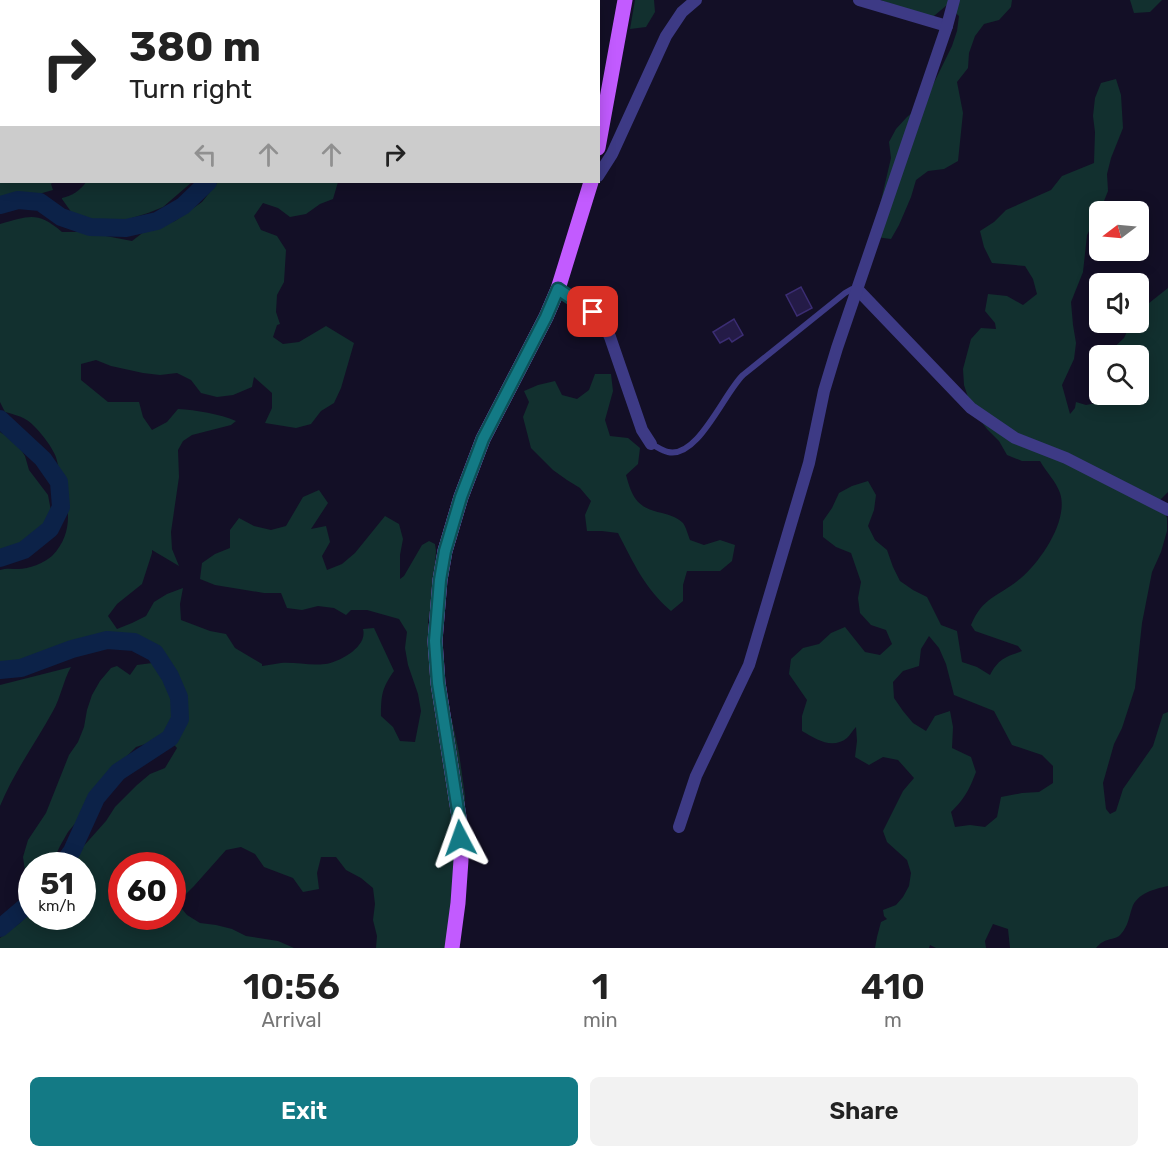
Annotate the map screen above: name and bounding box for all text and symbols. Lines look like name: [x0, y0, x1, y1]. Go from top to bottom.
text: 380 m: [129, 22, 261, 72]
icon: right: [30, 24, 108, 102]
text: Turn right: [129, 73, 252, 105]
icon: left: [189, 138, 222, 171]
icon: ahead: [252, 138, 285, 171]
icon: ahead: [315, 138, 348, 171]
icon: right: [378, 138, 411, 171]
north arrow: [1089, 201, 1149, 261]
map controls: [1089, 201, 1149, 405]
button: sound: [1089, 273, 1149, 333]
pin: [567, 286, 618, 337]
icon: arrive: [576, 295, 609, 328]
button: search: [1089, 345, 1149, 405]
position arrow: [428, 806, 492, 870]
speed limit sign: 60: [108, 852, 186, 930]
text: 51: [40, 866, 74, 902]
text: km/h: [38, 897, 76, 915]
text: 10:56: [243, 965, 340, 1008]
text: 1: [592, 965, 609, 1008]
text: 410: [861, 965, 925, 1008]
text: Arrival: [261, 1008, 322, 1032]
text: min: [583, 1008, 618, 1032]
text: m: [884, 1008, 902, 1032]
button: Exit: [30, 1077, 578, 1146]
button: Share: [590, 1077, 1138, 1146]

